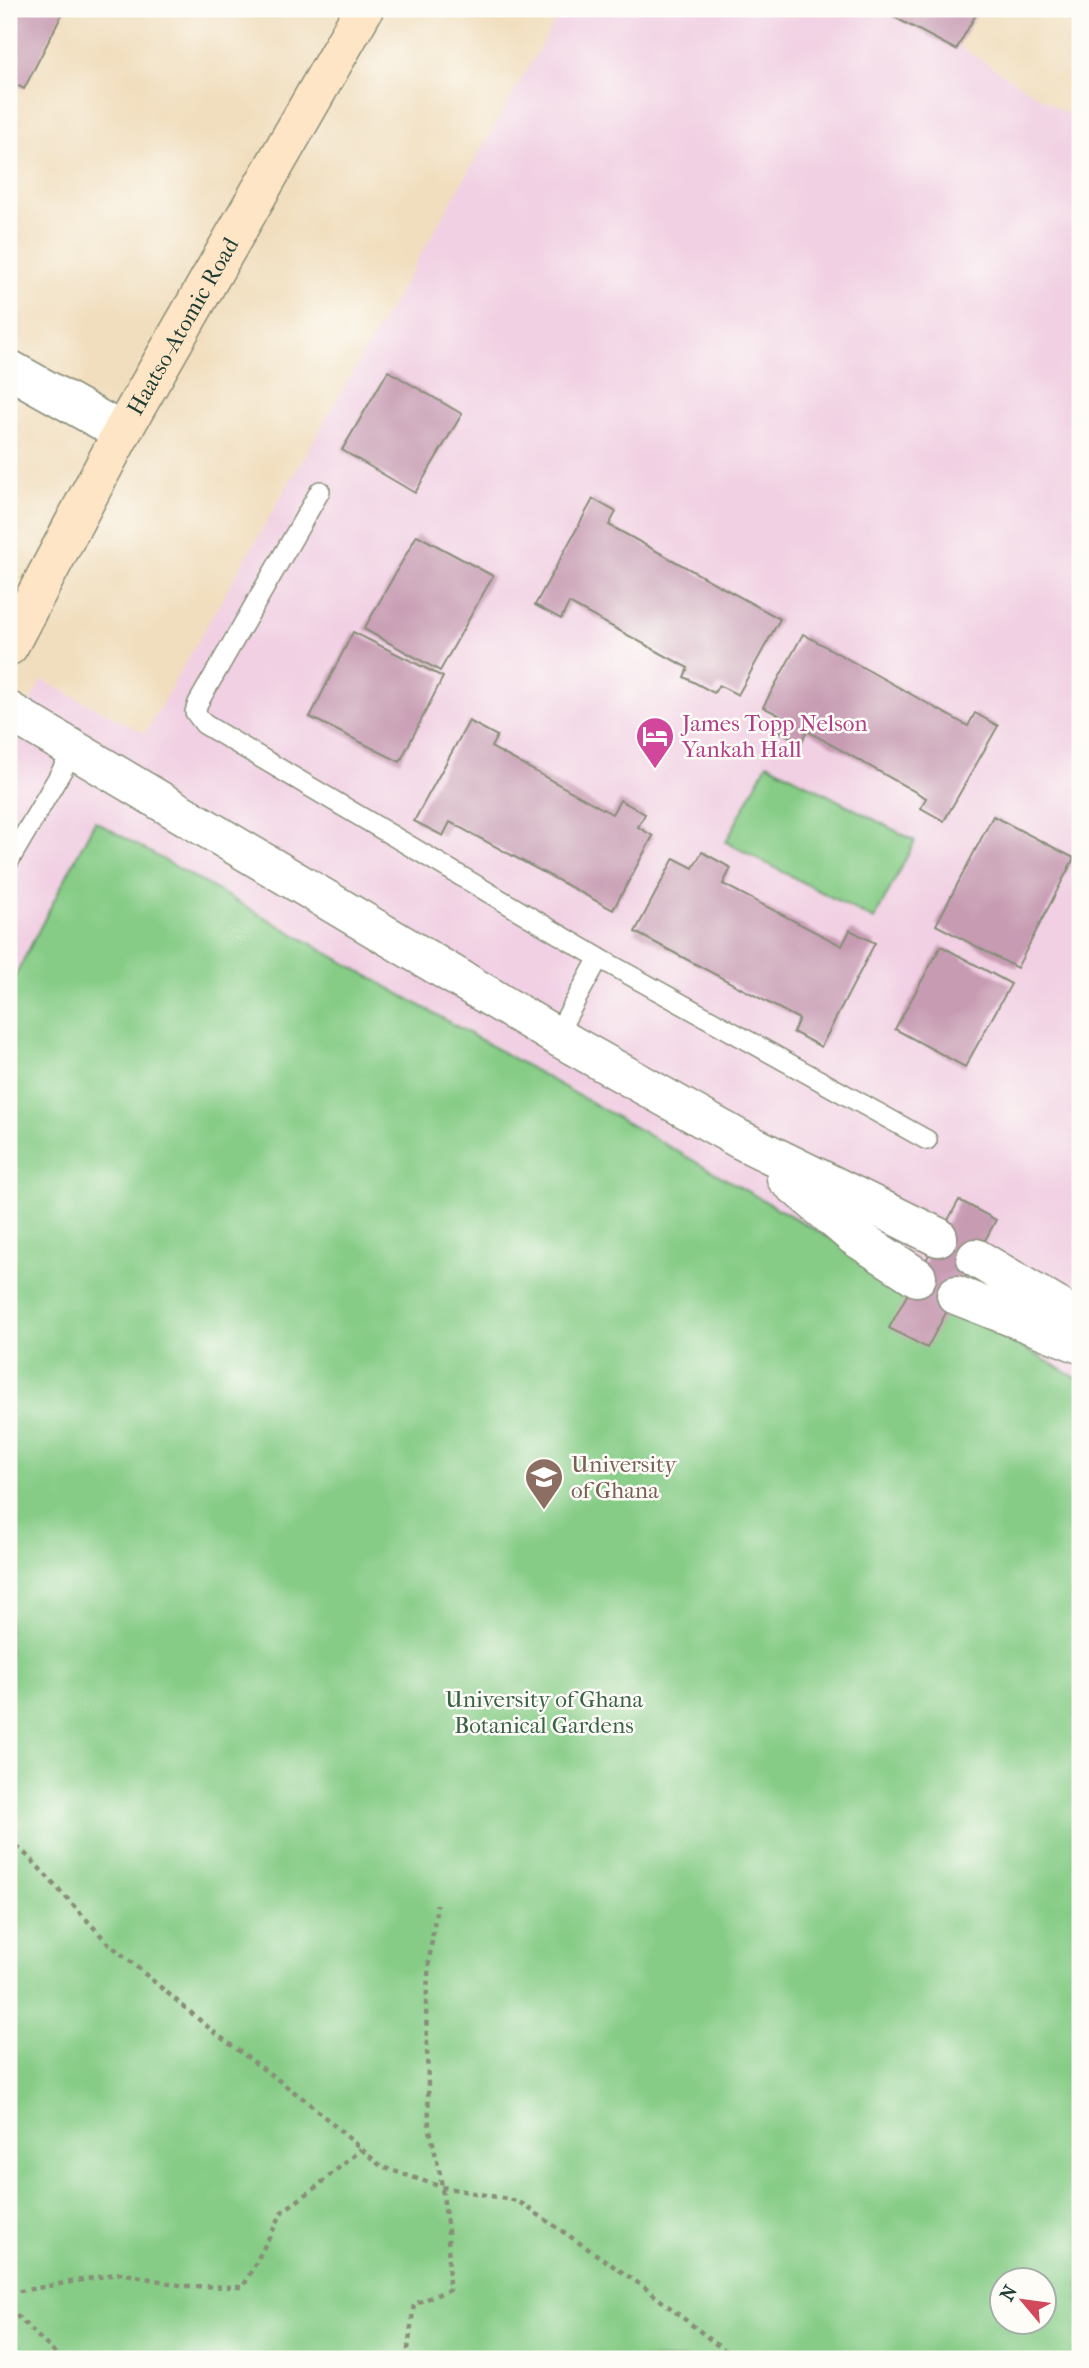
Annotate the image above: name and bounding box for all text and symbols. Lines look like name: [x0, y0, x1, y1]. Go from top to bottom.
street label: Haatso-Atomic Road: [122, 232, 245, 420]
place label: James Topp Nelson Yankah Hall: [680, 710, 868, 763]
hotel icon: James Topp Nelson Yankah Hall: [634, 715, 676, 770]
place label: University of Ghana: [571, 1451, 677, 1504]
school or university icon: University of Ghana: [523, 1456, 565, 1511]
park label: University of Ghana Botanical Gardens: [445, 1686, 643, 1739]
north arrow: [988, 2266, 1058, 2336]
text: N: [996, 2281, 1022, 2305]

